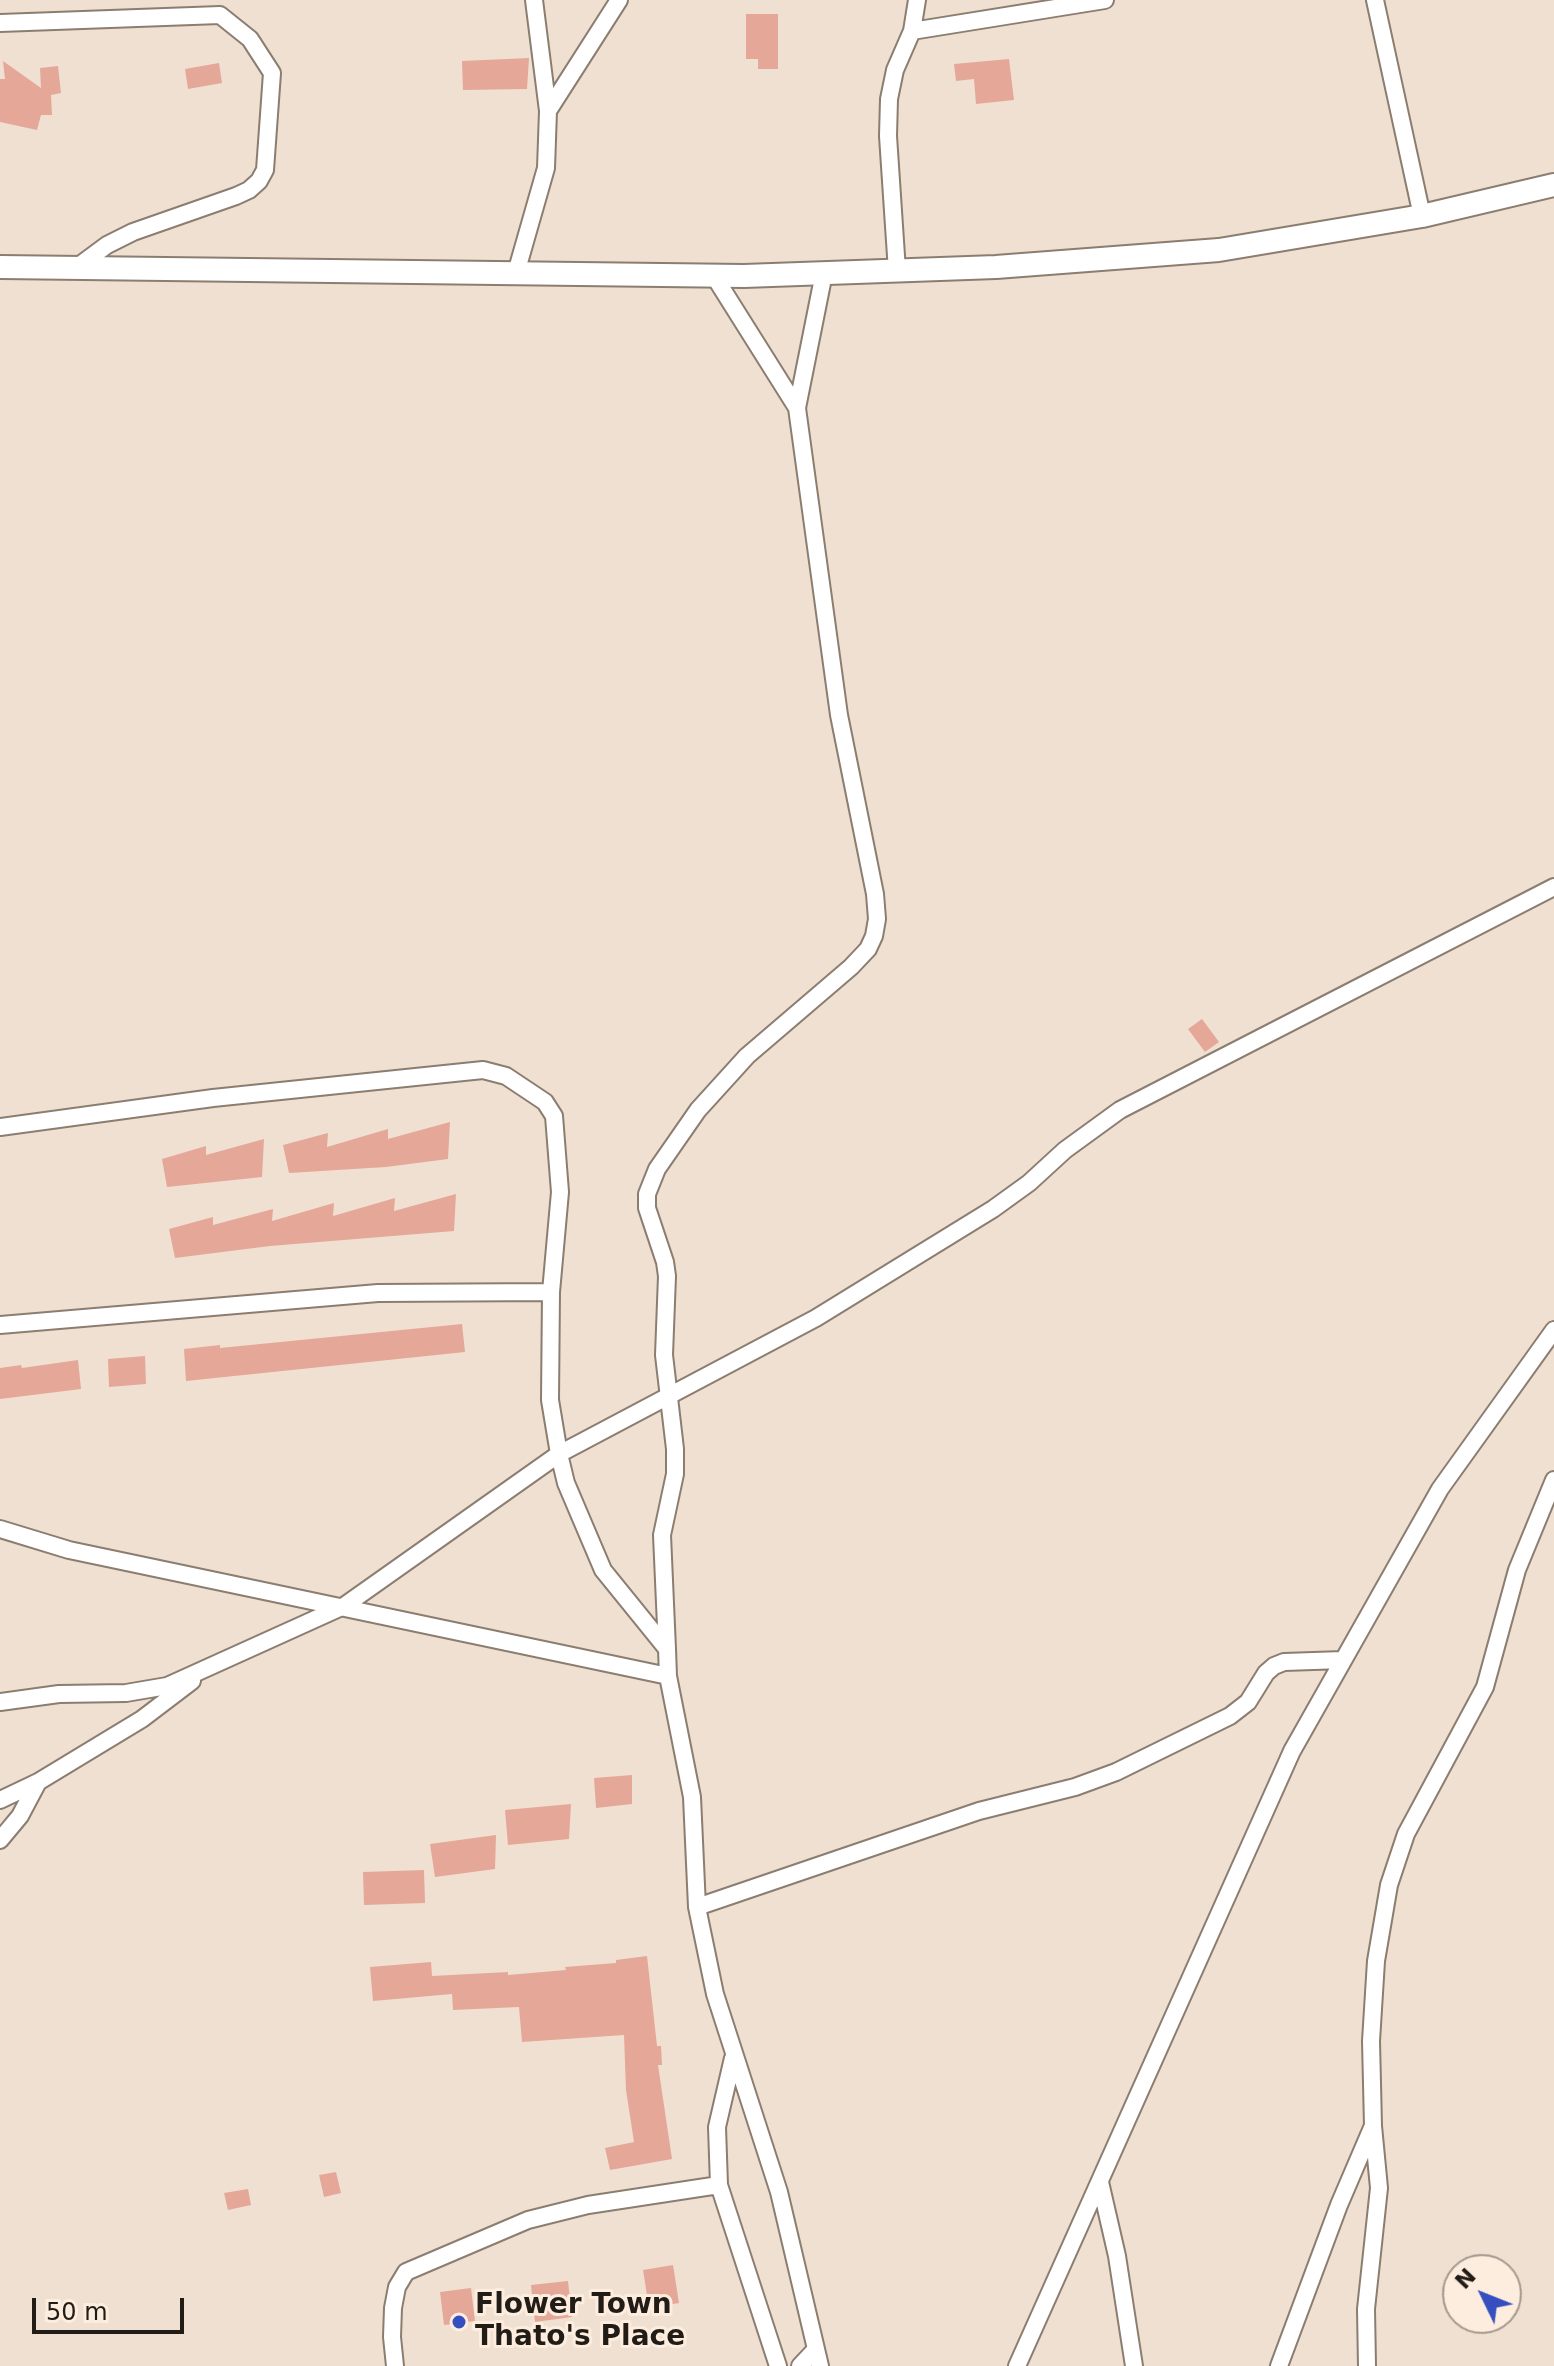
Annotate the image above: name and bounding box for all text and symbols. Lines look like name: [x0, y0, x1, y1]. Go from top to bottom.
north arrow: [1442, 2254, 1522, 2334]
text: N: [1450, 2263, 1481, 2294]
scale bar: [36, 2282, 188, 2332]
place label: Flower Town Thato's Place: [475, 2289, 685, 2355]
text: 50 m: [46, 2298, 108, 2326]
marker: Flower Town Thato's Place: [450, 2313, 468, 2331]

